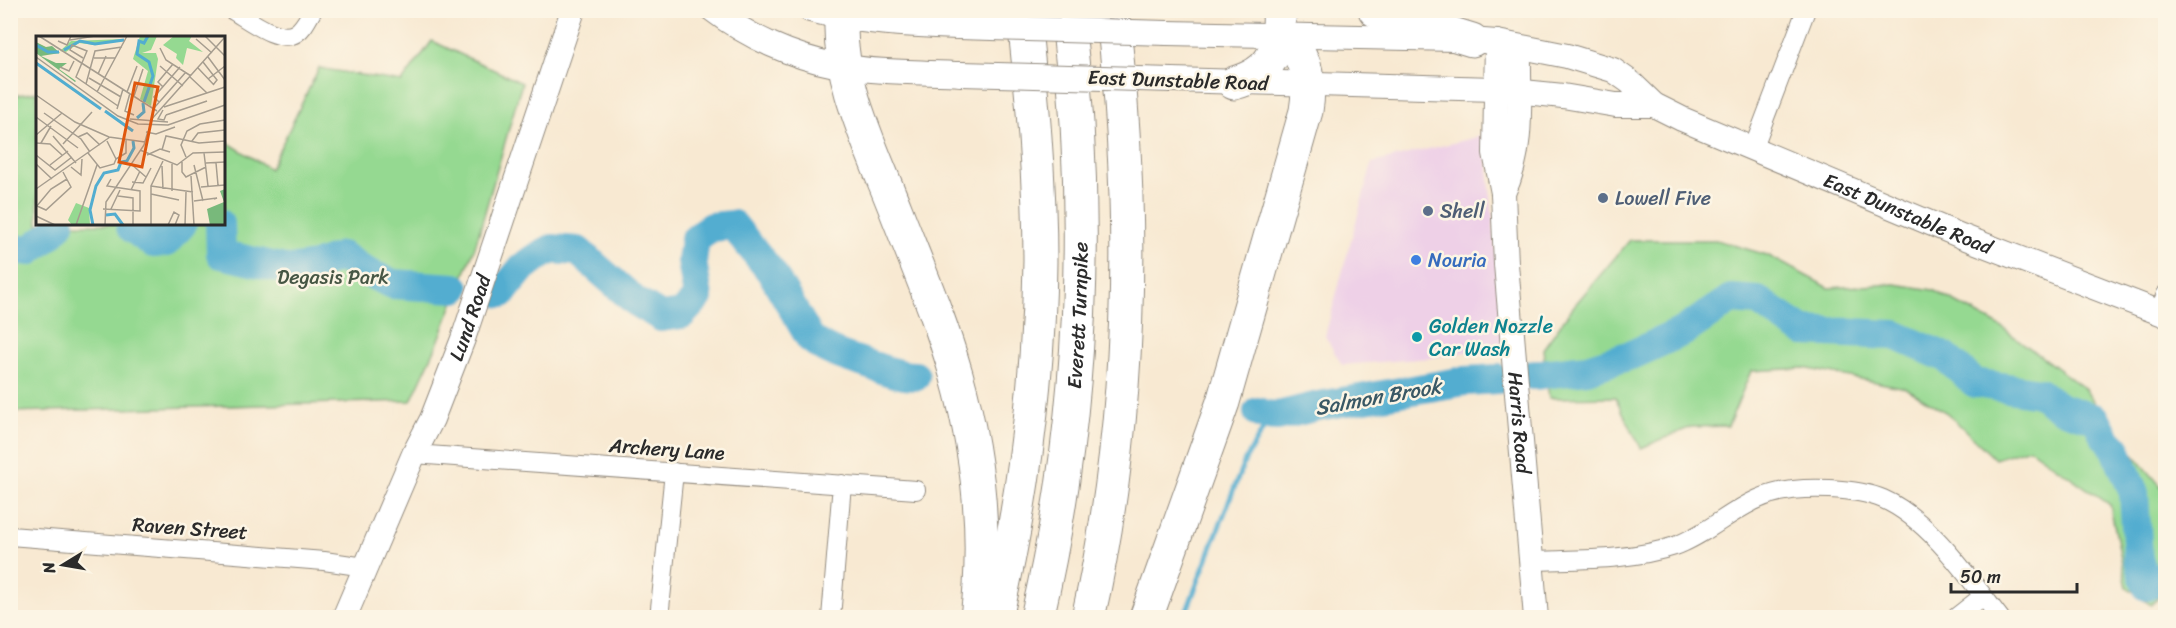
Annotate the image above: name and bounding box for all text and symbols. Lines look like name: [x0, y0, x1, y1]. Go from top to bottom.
inset map: [36, 36, 225, 225]
street label: East Dunstable Road: [1087, 60, 1270, 101]
street label: East Dunstable Road: [1818, 163, 1999, 265]
place label: Lowell Five: [1615, 181, 1711, 216]
marker: Lowell Five: [1596, 191, 1610, 205]
place label: Shell: [1440, 194, 1485, 229]
marker: Shell: [1421, 204, 1435, 218]
street label: Everett Turnpike: [1057, 242, 1098, 390]
place label: Nouria: [1428, 243, 1487, 278]
marker: Nouria: [1409, 253, 1423, 267]
park label: Degasis Park: [277, 260, 389, 295]
street label: Lund Road: [439, 268, 502, 366]
place label: Golden Nozzle Car Wash: [1429, 309, 1553, 367]
marker: Golden Nozzle Car Wash: [1410, 330, 1424, 344]
water label: Salmon Brook: [1312, 367, 1447, 427]
street label: Harris Road: [1497, 370, 1541, 476]
street label: Archery Lane: [607, 428, 726, 471]
street label: Raven Street: [131, 507, 249, 550]
north arrow: [33, 535, 93, 595]
scale bar: [1951, 556, 2077, 594]
text: N: [33, 559, 64, 577]
text: 50 m: [1960, 561, 2001, 593]

